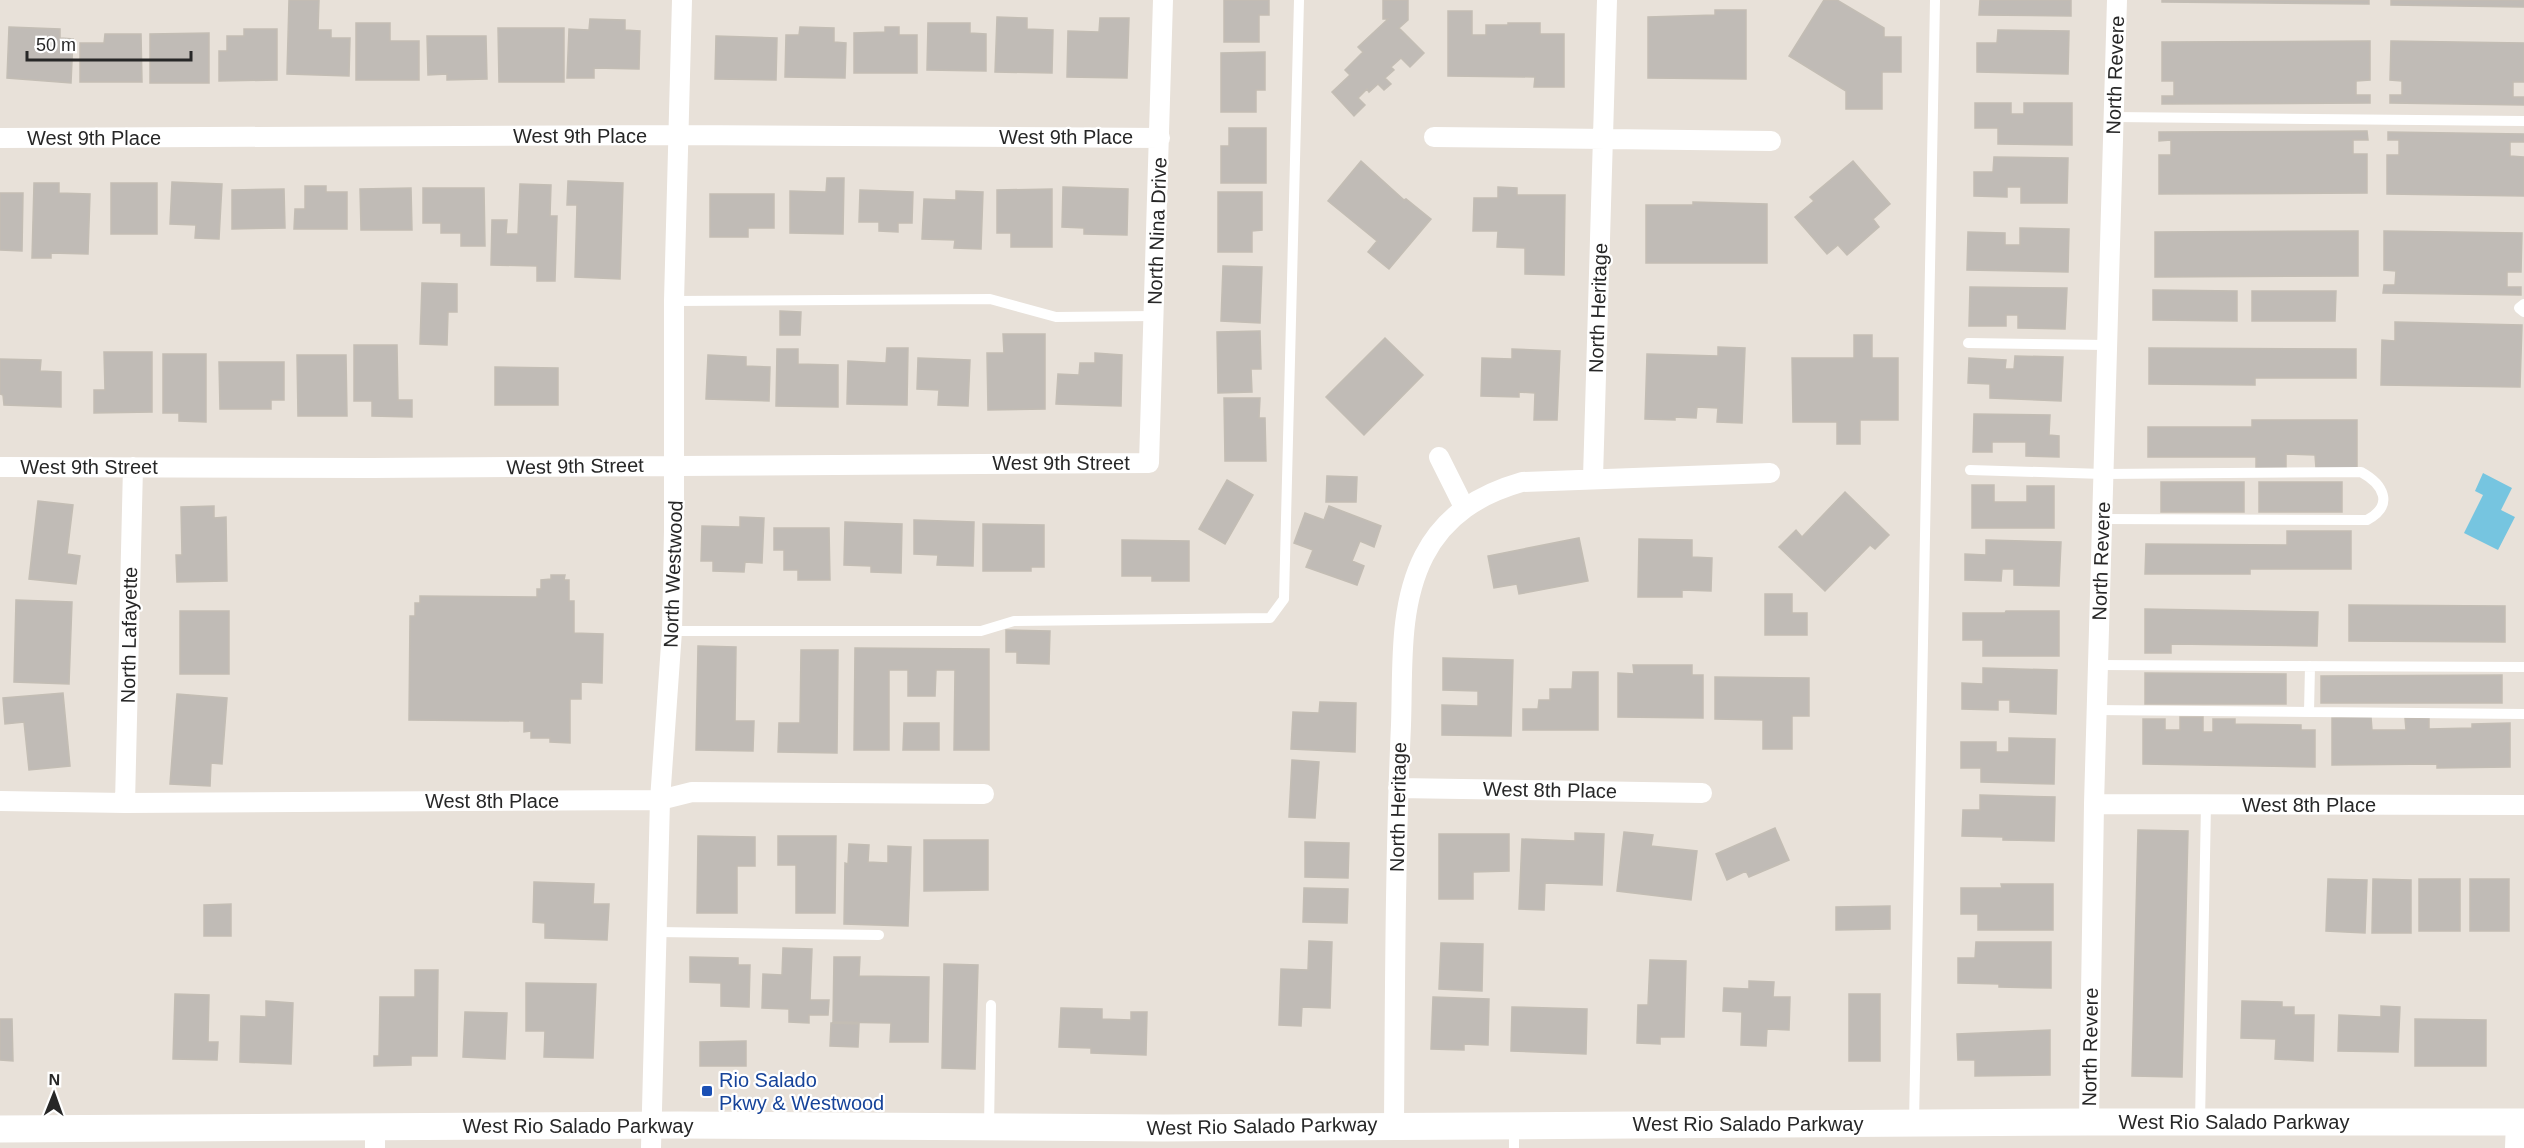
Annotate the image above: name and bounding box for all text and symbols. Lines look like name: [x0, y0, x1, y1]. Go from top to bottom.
street label: North Revere: [2102, 15, 2128, 135]
scale bar: [27, 24, 190, 62]
text: 50 m: [36, 35, 76, 55]
street label: West 9th Place: [513, 125, 647, 147]
street label: West 9th Place: [999, 126, 1133, 148]
street label: West 9th Place: [27, 127, 161, 149]
street label: North Nina Drive: [1143, 157, 1171, 305]
street label: North Heritage: [1585, 243, 1611, 373]
street label: West 9th Street: [992, 452, 1130, 474]
street label: West 9th Street: [506, 454, 644, 478]
street label: West 9th Street: [20, 456, 158, 478]
street label: North Westwood: [659, 500, 687, 648]
street label: North Revere: [2088, 501, 2114, 621]
street label: North Lafayette: [117, 566, 141, 704]
street label: North Heritage: [1386, 742, 1410, 872]
street label: West 8th Place: [1483, 778, 1617, 802]
street label: West 8th Place: [425, 790, 559, 812]
street label: West 8th Place: [2242, 794, 2376, 816]
street label: North Revere: [2078, 987, 2102, 1107]
north arrow: [24, 1064, 84, 1124]
place label: Rio Salado Pkwy & Westwood: [719, 1069, 884, 1114]
text: N: [48, 1071, 60, 1088]
marker: Rio Salado Pkwy & Westwood: [700, 1084, 714, 1098]
street label: West Rio Salado Parkway: [2119, 1111, 2349, 1133]
street label: West Rio Salado Parkway: [1146, 1113, 1378, 1139]
street label: West Rio Salado Parkway: [1633, 1113, 1863, 1135]
street label: West Rio Salado Parkway: [463, 1115, 693, 1137]

